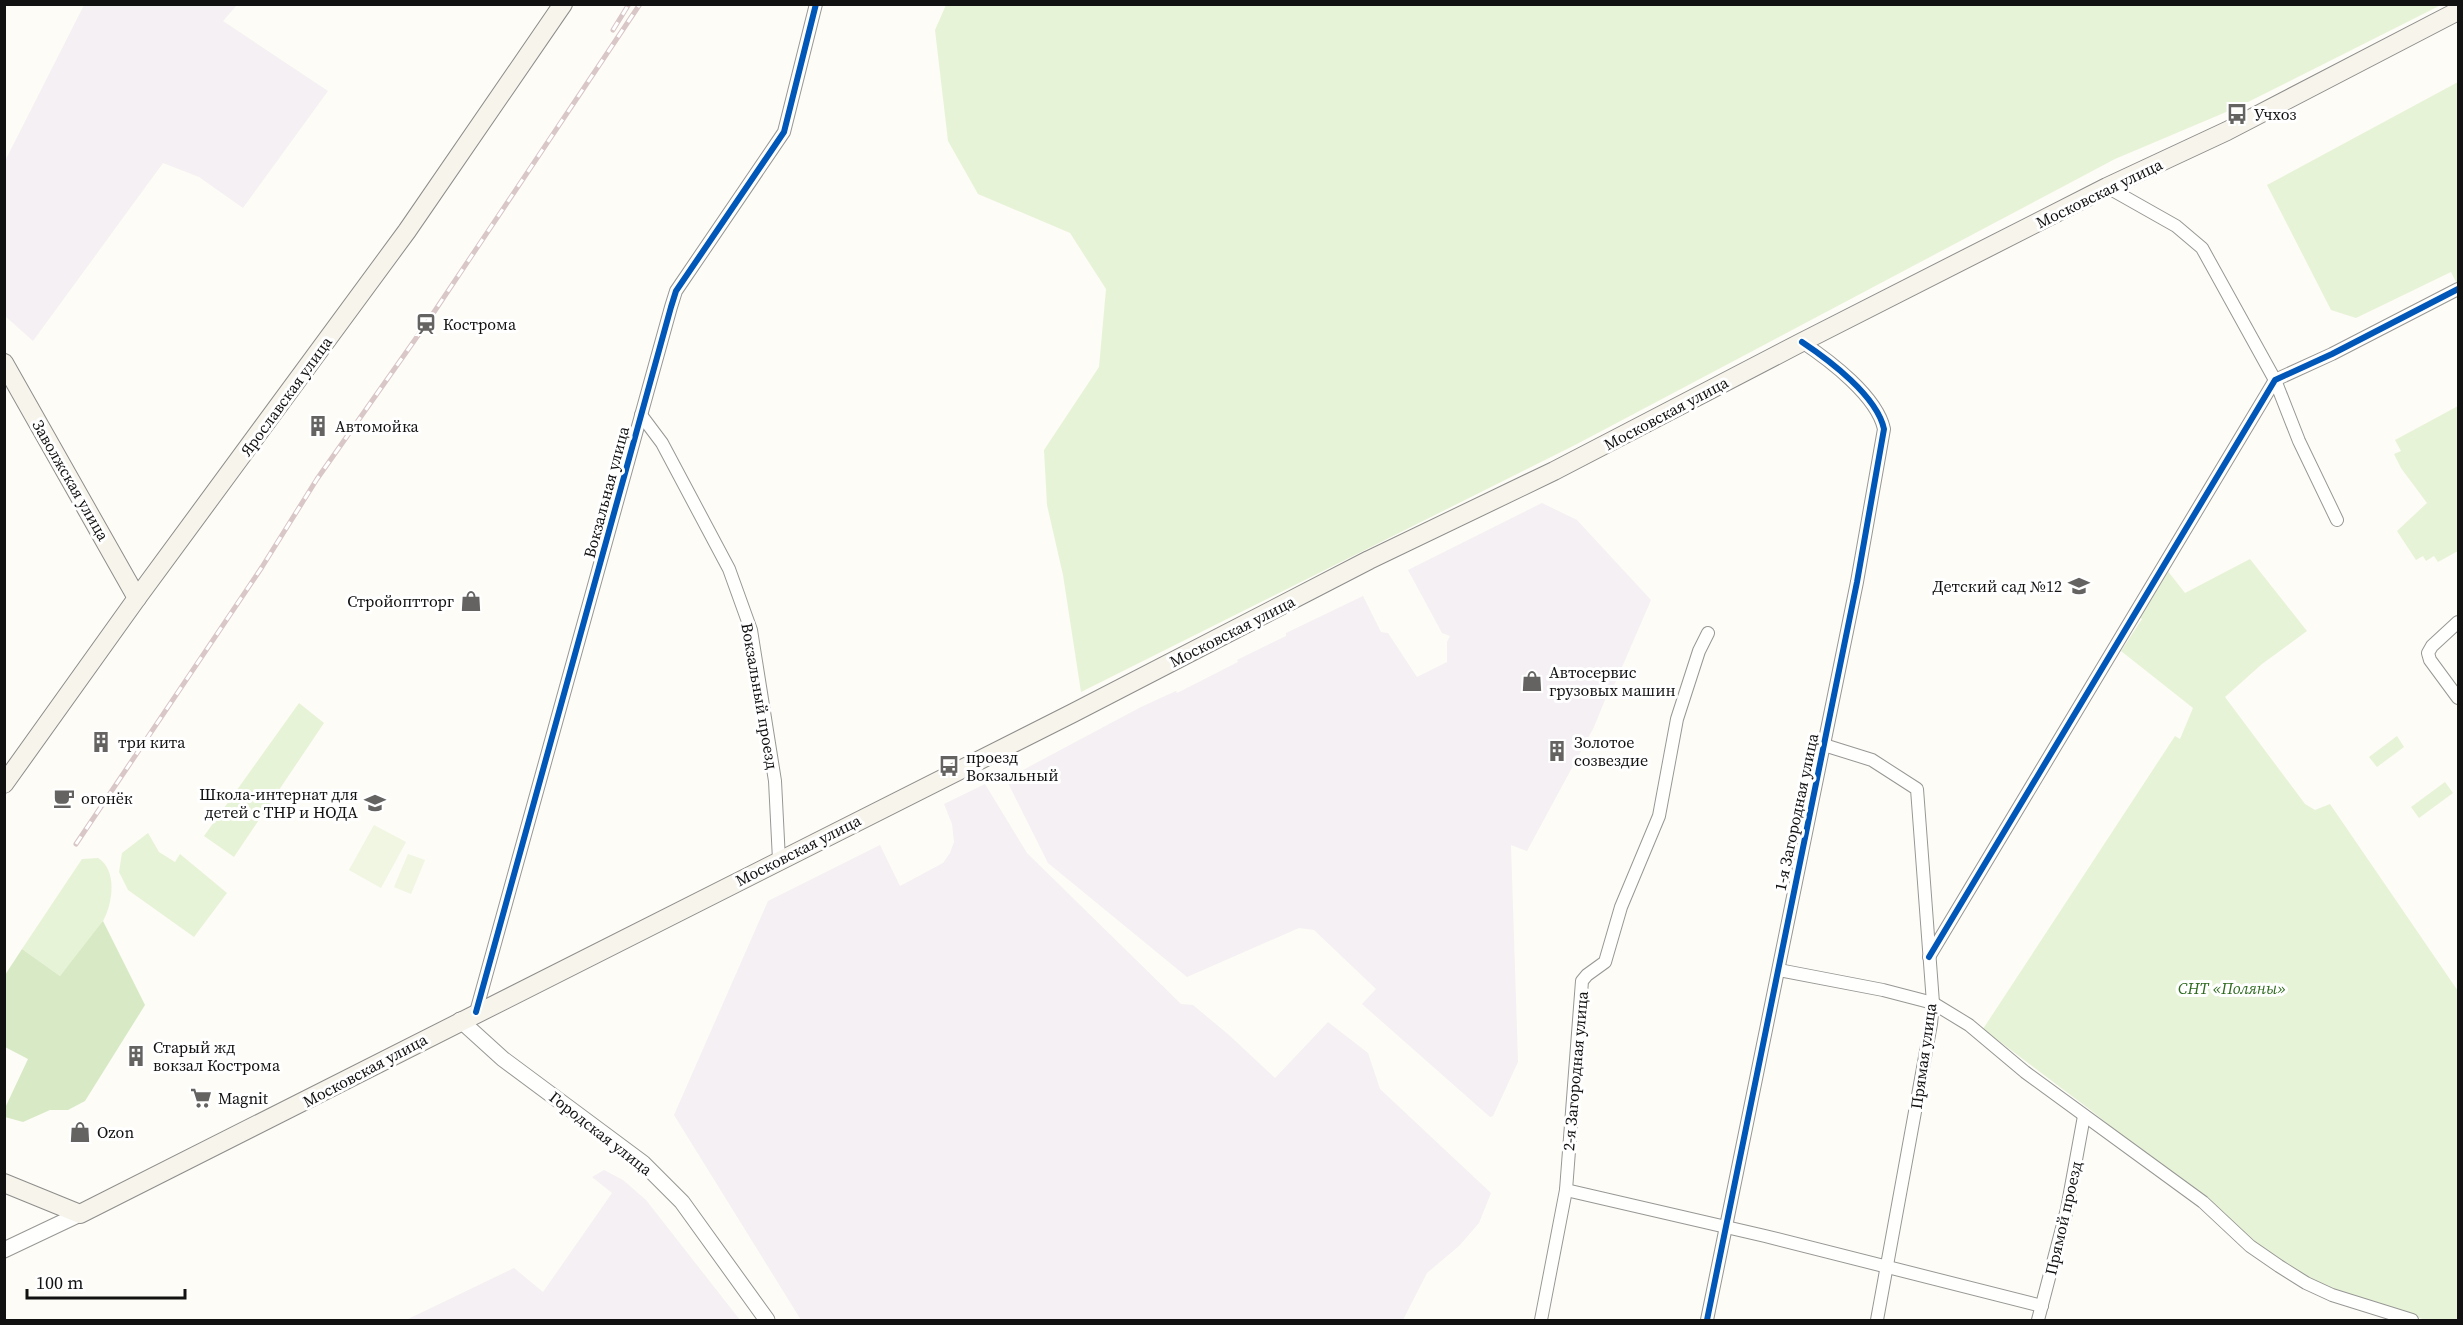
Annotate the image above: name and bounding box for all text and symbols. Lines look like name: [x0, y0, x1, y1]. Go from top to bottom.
bus stop icon: Учхоз: [2225, 102, 2249, 126]
place label: Учхоз: [2254, 103, 2297, 125]
street label: Московская улица: [2032, 152, 2167, 233]
station icon: Кострома: [414, 312, 438, 336]
place label: Кострома: [443, 313, 517, 335]
street label: Ярославская улица: [235, 331, 337, 460]
street label: Московская улица: [1600, 370, 1733, 455]
building icon: Автомойка: [306, 414, 330, 438]
street label: Заволжская улица: [27, 415, 115, 545]
place label: Автомойка: [335, 415, 420, 437]
street label: Вокзальная улица: [578, 423, 634, 560]
school or university icon: Детский сад №12: [2067, 574, 2091, 598]
place label: Детский сад №12: [1933, 575, 2062, 597]
shop icon: Стройоптторг: [459, 589, 483, 613]
street label: Московская улица: [1165, 589, 1299, 672]
place label: Стройоптторг: [347, 590, 454, 612]
street label: Вокзальный проезд: [736, 621, 784, 771]
place label: Автосервис грузовых машин: [1549, 661, 1676, 701]
shop icon: Автосервис грузовых машин: [1520, 669, 1544, 693]
building icon: три кита: [89, 730, 113, 754]
street label: 1-я Загородная улица: [1769, 730, 1824, 893]
place label: три кита: [118, 731, 186, 753]
place label: Золотое созвездие: [1574, 731, 1648, 771]
building icon: Золотое созвездие: [1545, 739, 1569, 763]
place label: проезд Вокзальный: [966, 746, 1058, 786]
bus stop icon: проезд Вокзальный: [937, 754, 961, 778]
place label: Школа-интернат для детей с ТНР и НОДА: [199, 783, 358, 823]
cafe icon: огонёк: [52, 786, 76, 810]
place label: огонёк: [81, 787, 133, 809]
school or university icon: Школа-интернат для детей с ТНР и НОДА: [363, 791, 387, 815]
street label: Московская улица: [731, 808, 865, 891]
park label: СНТ «Поляны»: [2178, 977, 2286, 999]
street label: 2-я Загородная улица: [1557, 989, 1593, 1152]
street label: Прямая улица: [1905, 1001, 1941, 1111]
street label: Московская улица: [299, 1027, 432, 1112]
place label: Старый жд вокзал Кострома: [153, 1036, 281, 1076]
building icon: Старый жд вокзал Кострома: [124, 1044, 148, 1068]
supermarket icon: Magnit: [189, 1086, 213, 1110]
street label: Городская улица: [545, 1086, 658, 1181]
place label: Magnit: [218, 1087, 269, 1109]
shop icon: Ozon: [68, 1120, 92, 1144]
place label: Ozon: [97, 1121, 134, 1143]
street label: Прямой проезд: [2039, 1159, 2087, 1277]
scale bar: [27, 1262, 184, 1300]
text: 100 m: [36, 1270, 83, 1295]

